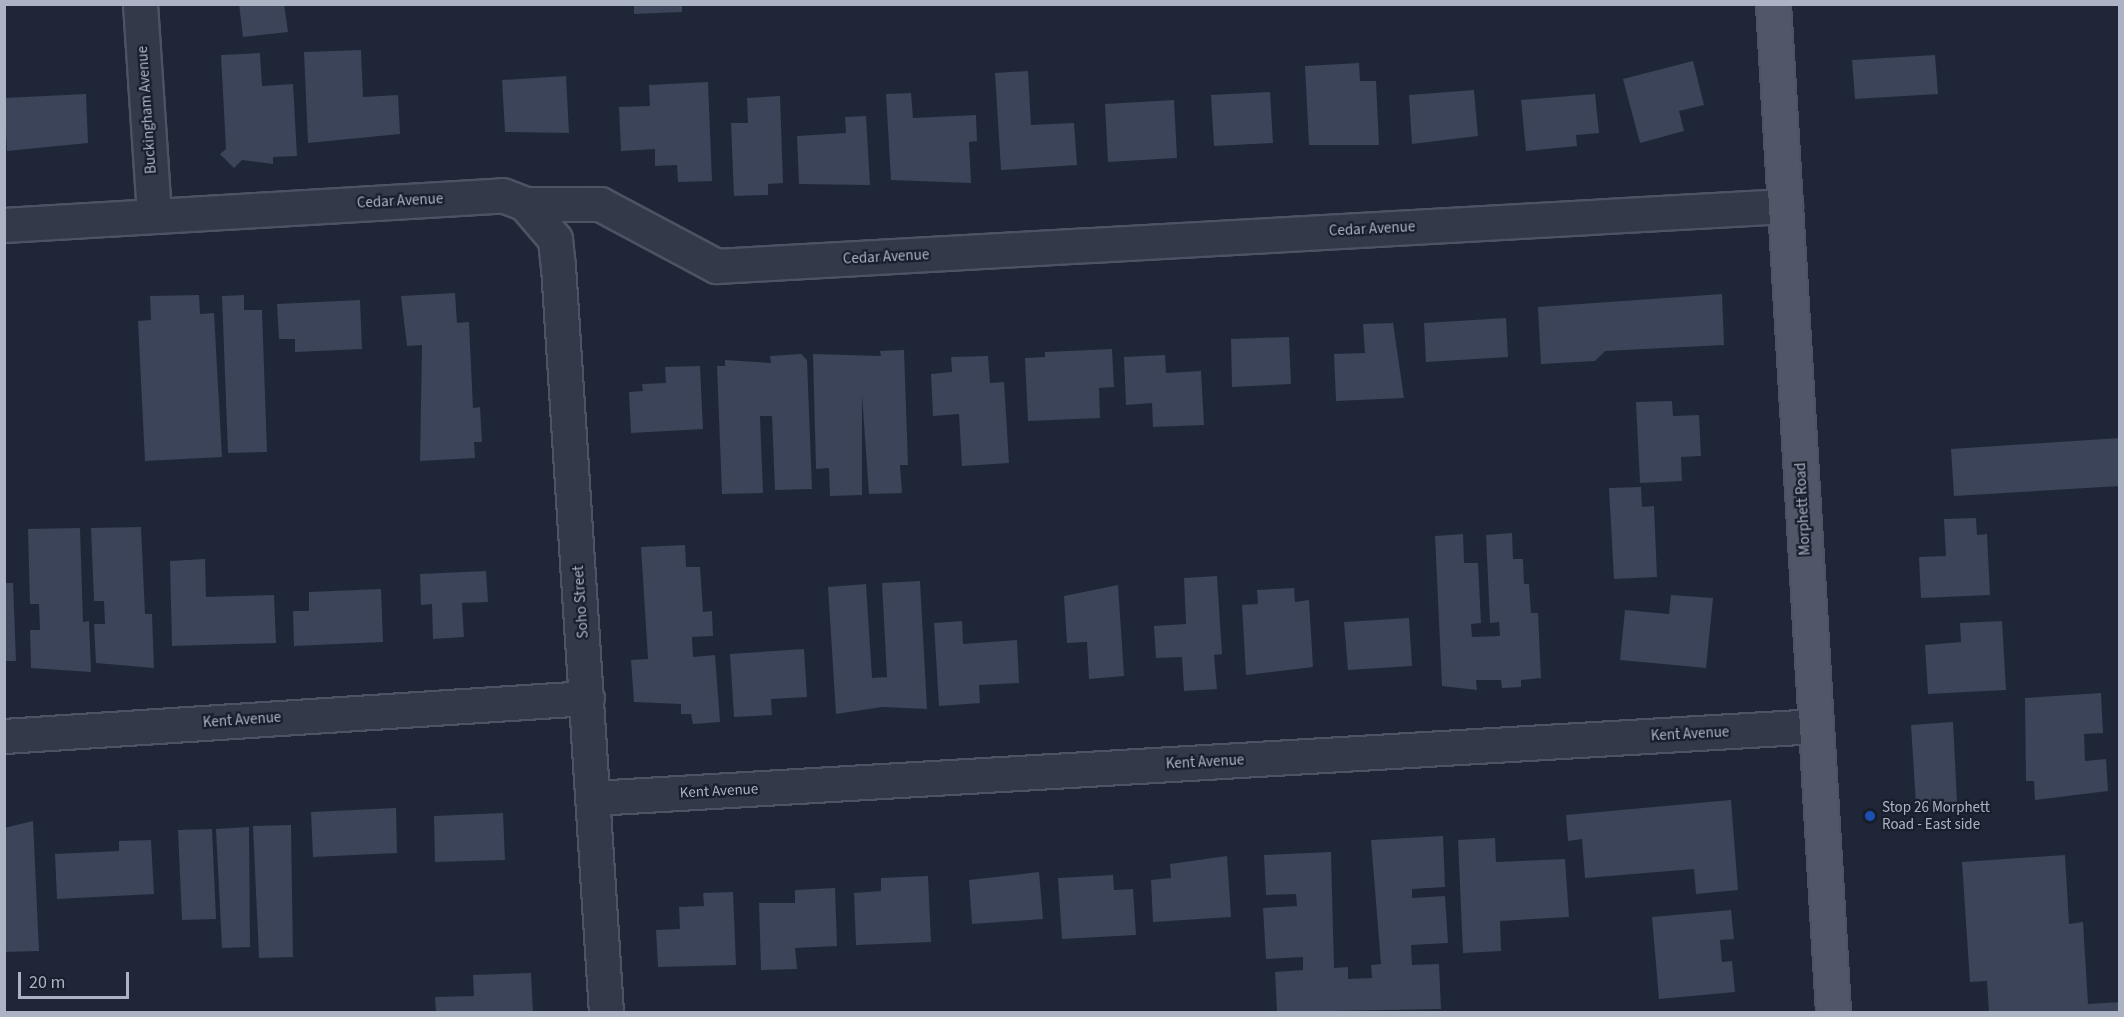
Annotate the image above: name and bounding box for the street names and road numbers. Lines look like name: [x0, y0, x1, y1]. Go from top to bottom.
street label: Buckingham Avenue: [134, 45, 160, 175]
street label: Cedar Avenue: [356, 190, 444, 212]
street label: Cedar Avenue: [1328, 218, 1416, 240]
street label: Cedar Avenue: [842, 246, 930, 268]
street label: Morphett Road: [1792, 462, 1814, 556]
street label: Soho Street: [569, 565, 593, 639]
street label: Kent Avenue: [202, 708, 282, 732]
street label: Kent Avenue: [1650, 723, 1730, 745]
street label: Kent Avenue: [1165, 751, 1245, 773]
street label: Kent Avenue: [679, 780, 759, 802]

